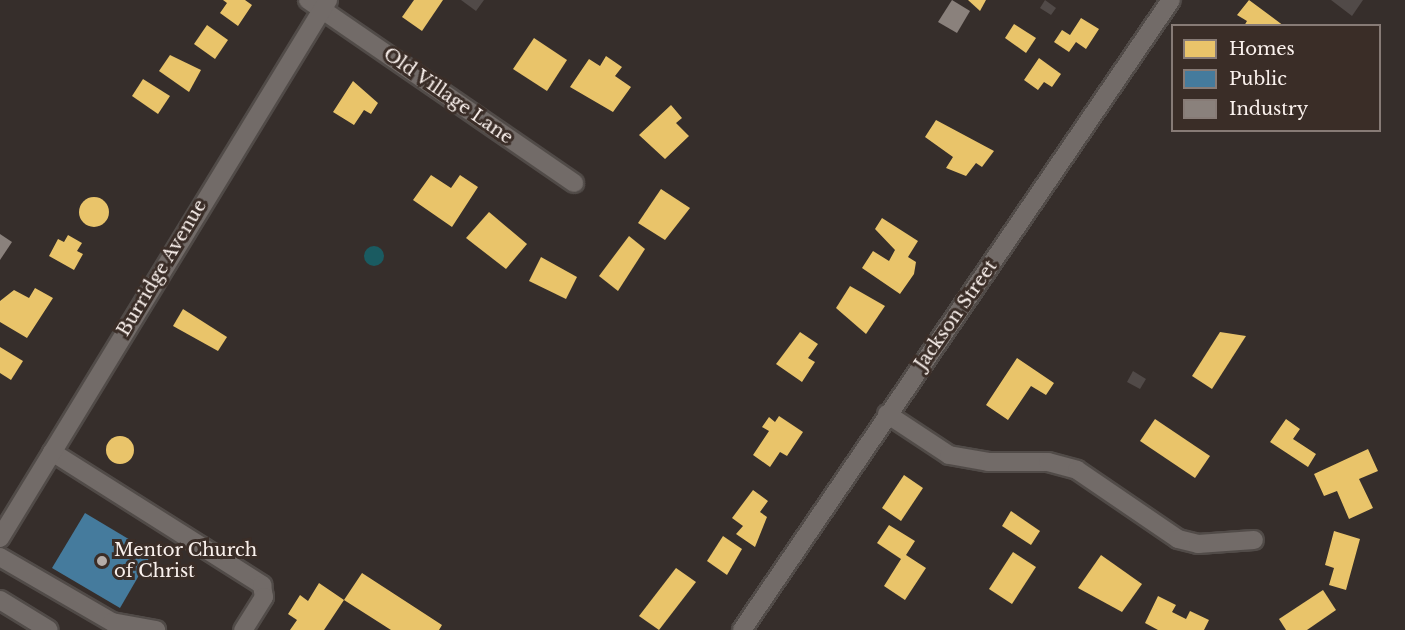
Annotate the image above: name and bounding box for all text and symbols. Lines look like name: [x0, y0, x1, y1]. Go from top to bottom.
legend: [1171, 24, 1381, 132]
text: Homes: [1229, 38, 1295, 60]
street label: Old Village Lane: [379, 43, 517, 149]
text: Public: [1229, 68, 1287, 90]
text: Industry: [1229, 98, 1308, 120]
street label: Burridge Avenue: [113, 196, 211, 340]
street label: Jackson Street: [910, 256, 1002, 374]
place label: Mentor Church of Christ: [114, 540, 258, 582]
marker: Mentor Church of Christ: [95, 554, 109, 568]

